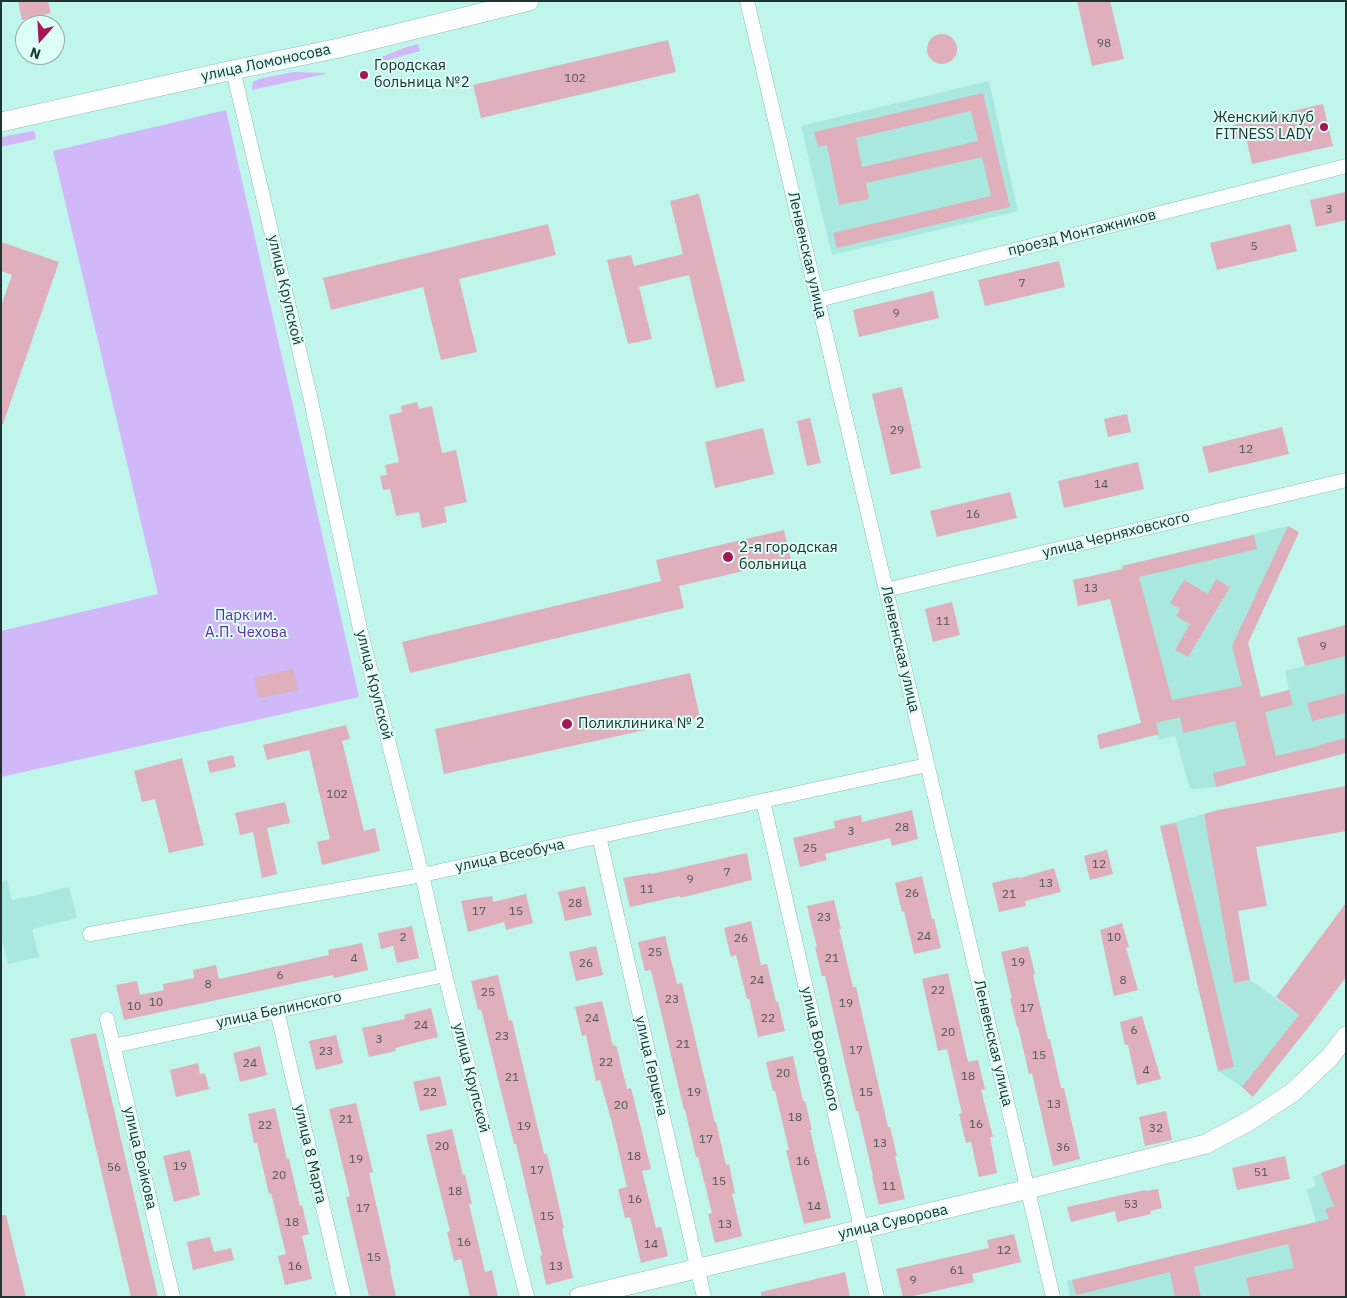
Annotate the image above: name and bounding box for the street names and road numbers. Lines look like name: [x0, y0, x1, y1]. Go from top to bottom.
street label: улица Ломоносова: [200, 40, 332, 86]
street label: Ленвенская улица: [784, 190, 830, 320]
street label: проезд Монтажников: [1006, 206, 1158, 260]
street label: улица Крупской: [264, 233, 306, 347]
street label: улица Черняховского: [1040, 508, 1192, 562]
street label: Ленвенская улица: [877, 584, 923, 714]
street label: улица Крупской: [352, 628, 396, 742]
street label: улица Всеобуча: [454, 836, 566, 876]
street label: Ленвенская улица: [970, 978, 1016, 1108]
street label: улица Воровского: [797, 985, 843, 1113]
street label: улица Белинского: [215, 988, 343, 1032]
street label: улица Герцена: [631, 1014, 671, 1118]
street label: улица Крупской: [449, 1021, 493, 1135]
street label: улица 8 Марта: [290, 1103, 330, 1205]
street label: улица Войкова: [119, 1105, 161, 1211]
street label: улица Суворова: [836, 1201, 950, 1243]

